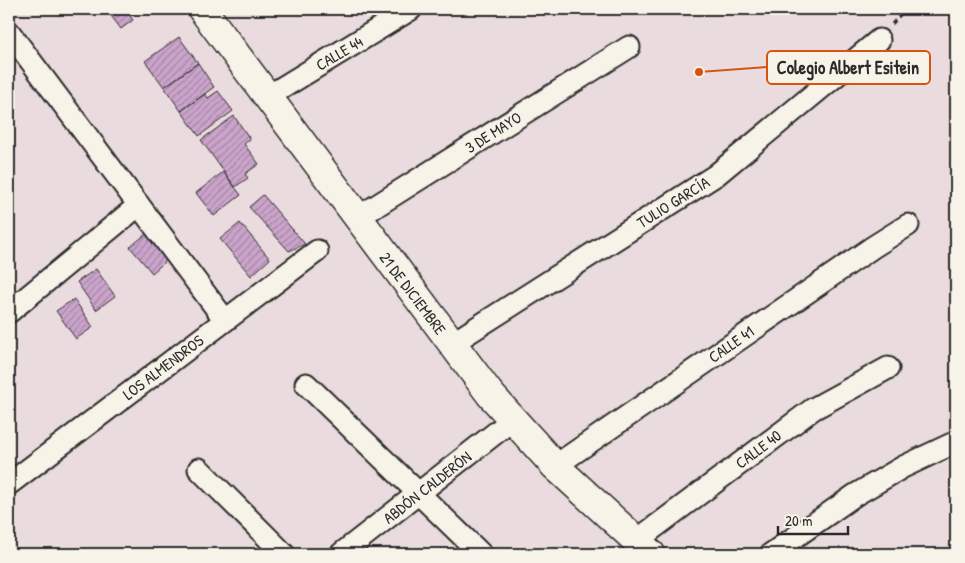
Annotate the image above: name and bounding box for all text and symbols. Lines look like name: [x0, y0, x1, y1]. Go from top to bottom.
street label: CALLE 44: [311, 30, 367, 76]
callout: Colegio Albert Esitein: [767, 51, 930, 84]
text: Colegio Albert Esitein: [777, 55, 919, 81]
street label: 3 DE MAYO: [461, 106, 525, 158]
street label: TULIO GARCÍA: [633, 171, 714, 233]
street label: 21 DE DICIEMBRE: [375, 247, 451, 339]
street label: CALLE 41: [704, 320, 758, 368]
street label: LOS ALMENDROS: [118, 329, 208, 405]
street label: CALLE 40: [730, 424, 786, 474]
street label: ABDÓN CALDERÓN: [378, 446, 476, 528]
scale bar: [778, 503, 848, 535]
text: 20 m: [785, 510, 812, 531]

